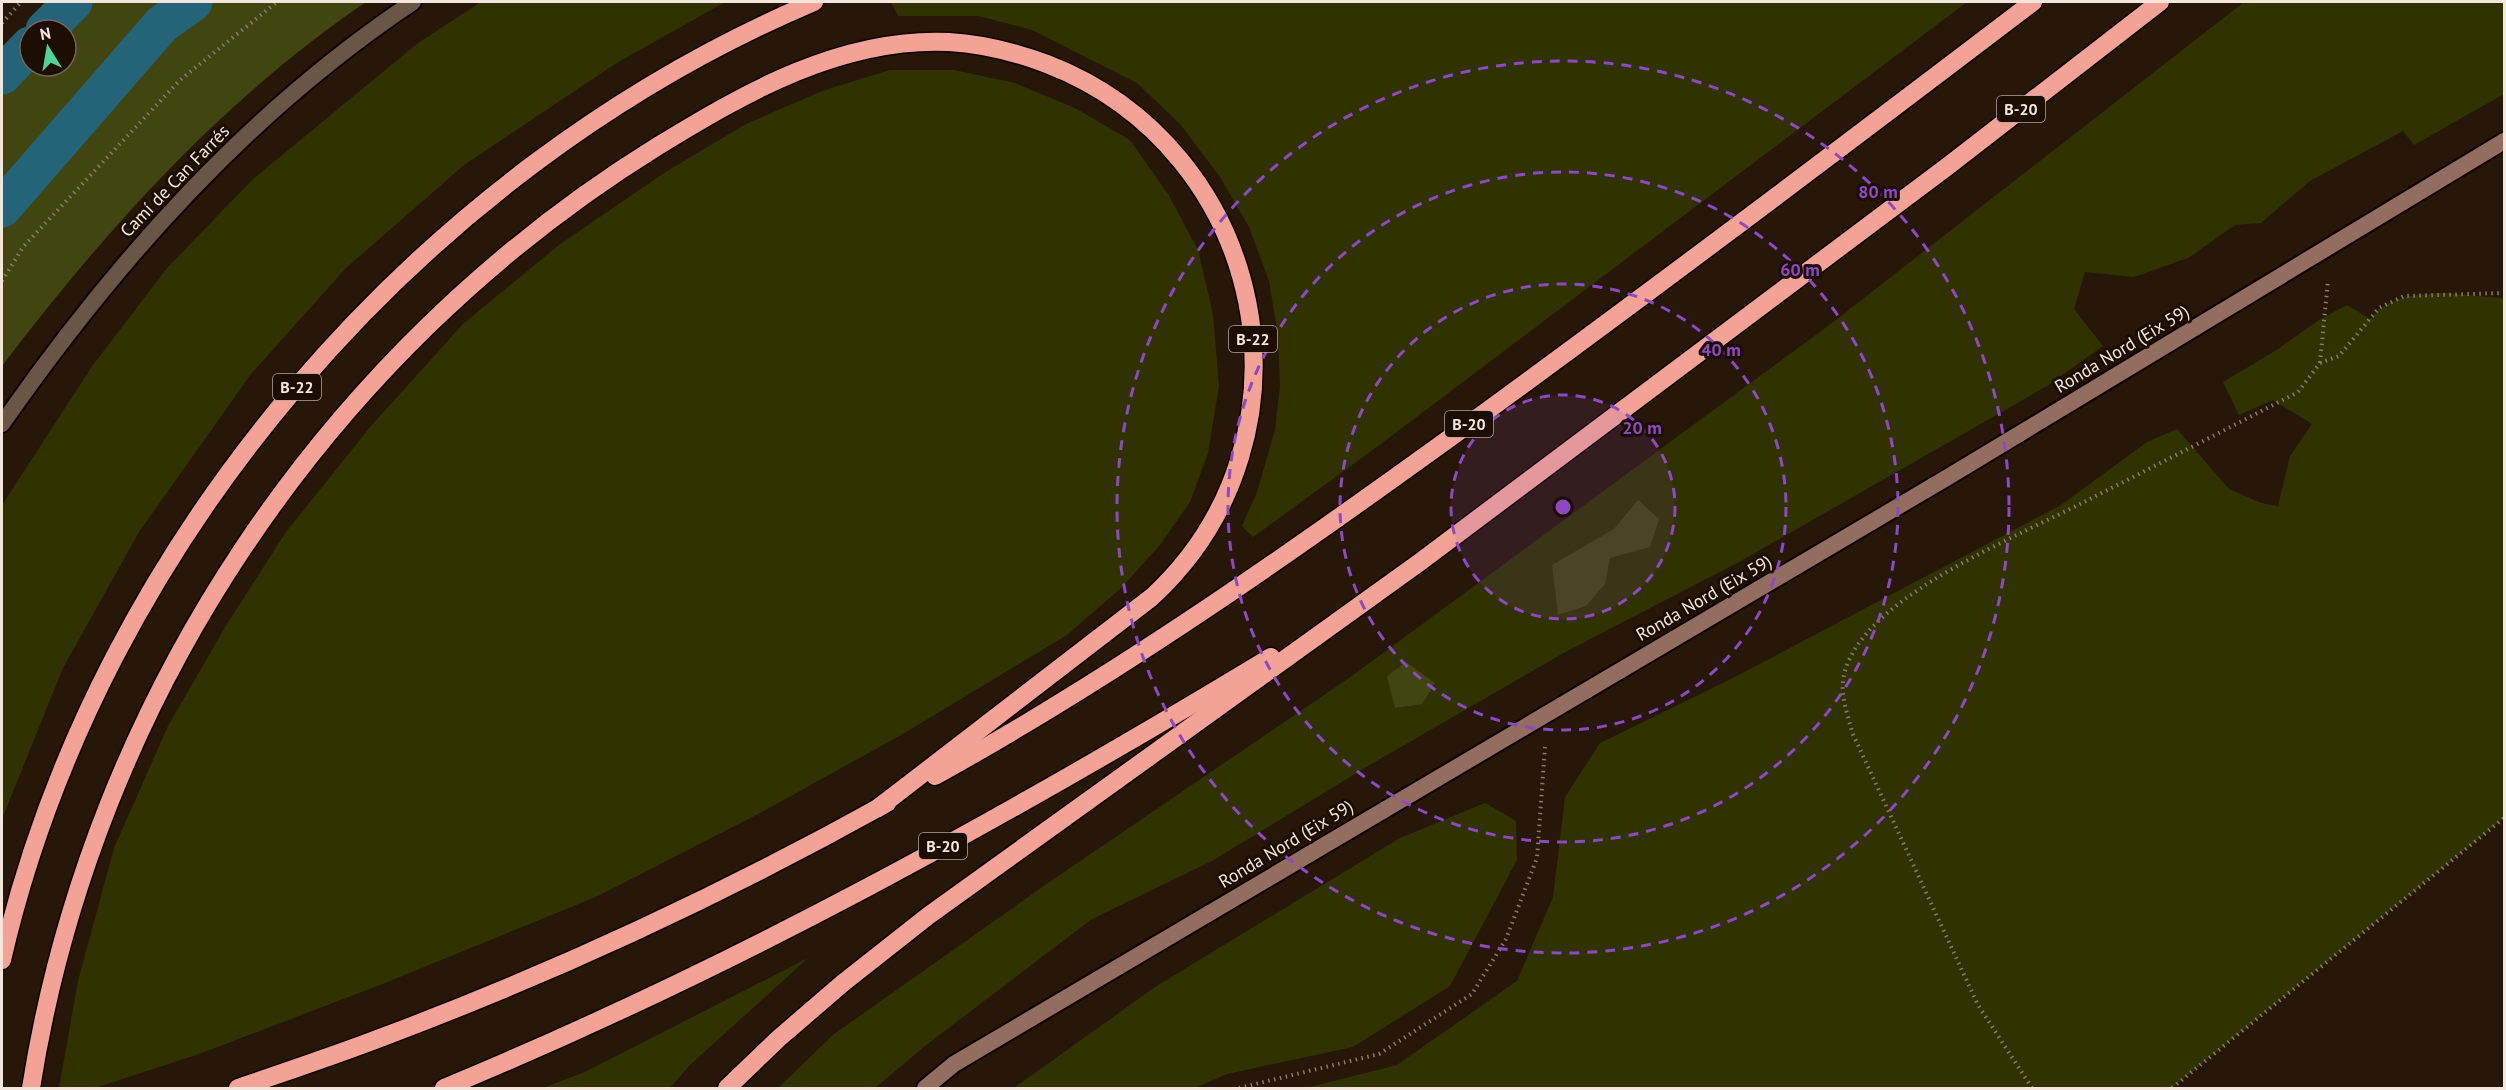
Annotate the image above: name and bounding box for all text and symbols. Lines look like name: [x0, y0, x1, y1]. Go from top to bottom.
north arrow: [18, 18, 78, 78]
text: N: [38, 22, 52, 44]
road number: B-20: [1997, 96, 2045, 122]
street label: Camí de Can Farrés: [115, 120, 234, 242]
text: 80 m: [1858, 180, 1898, 203]
text: 60 m: [1780, 258, 1820, 281]
street label: Ronda Nord (Eix 59): [2050, 299, 2193, 398]
road number: B-22: [1229, 326, 1277, 352]
text: 40 m: [1701, 338, 1741, 361]
road number: B-22: [273, 374, 321, 400]
road number: B-20: [1445, 411, 1493, 437]
text: 20 m: [1622, 416, 1662, 439]
centre of rings: [1553, 497, 1573, 517]
street label: Ronda Nord (Eix 59): [1632, 549, 1776, 646]
street label: Ronda Nord (Eix 59): [1214, 794, 1357, 893]
road number: B-20: [919, 833, 967, 859]

